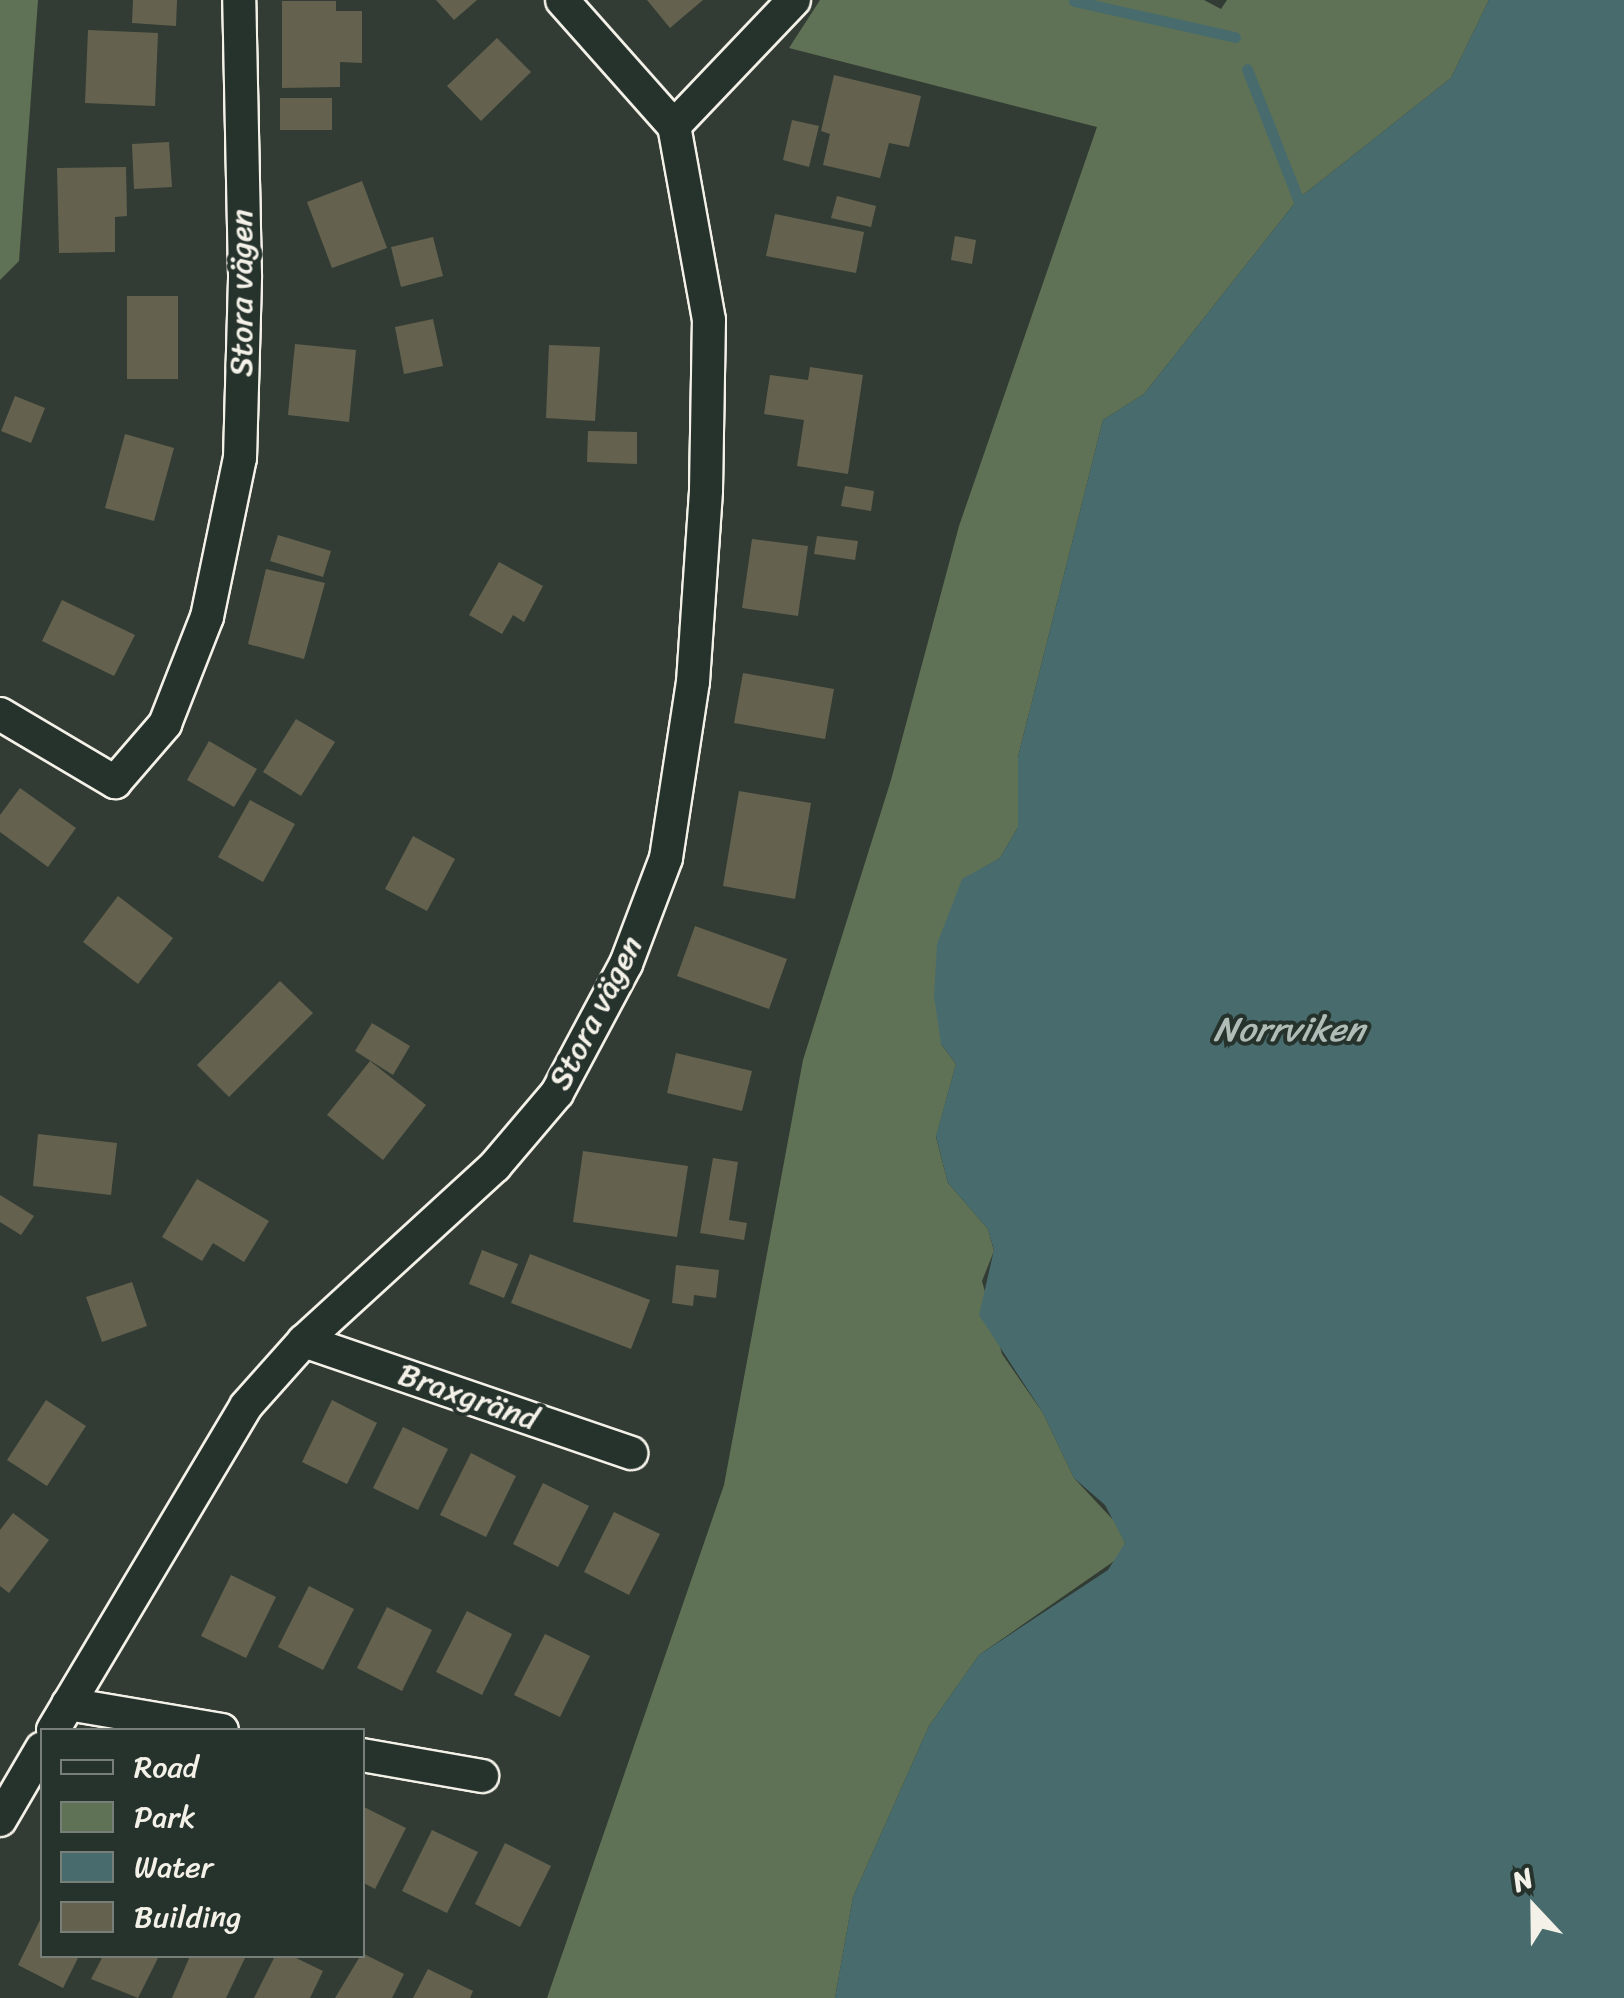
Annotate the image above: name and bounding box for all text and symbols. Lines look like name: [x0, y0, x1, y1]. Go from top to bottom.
street label: Stora vägen: [223, 209, 261, 377]
street label: Stora vägen: [541, 929, 651, 1097]
water label: Norrviken: [1214, 1008, 1364, 1050]
street label: Braxgränd: [393, 1355, 543, 1439]
legend: [40, 1728, 365, 1958]
text: Road: [134, 1740, 198, 1794]
text: Park: [134, 1790, 196, 1844]
text: Water: [134, 1840, 213, 1894]
text: N: [1504, 1853, 1541, 1906]
north arrow: [1484, 1858, 1584, 1958]
text: Building: [134, 1890, 241, 1944]

